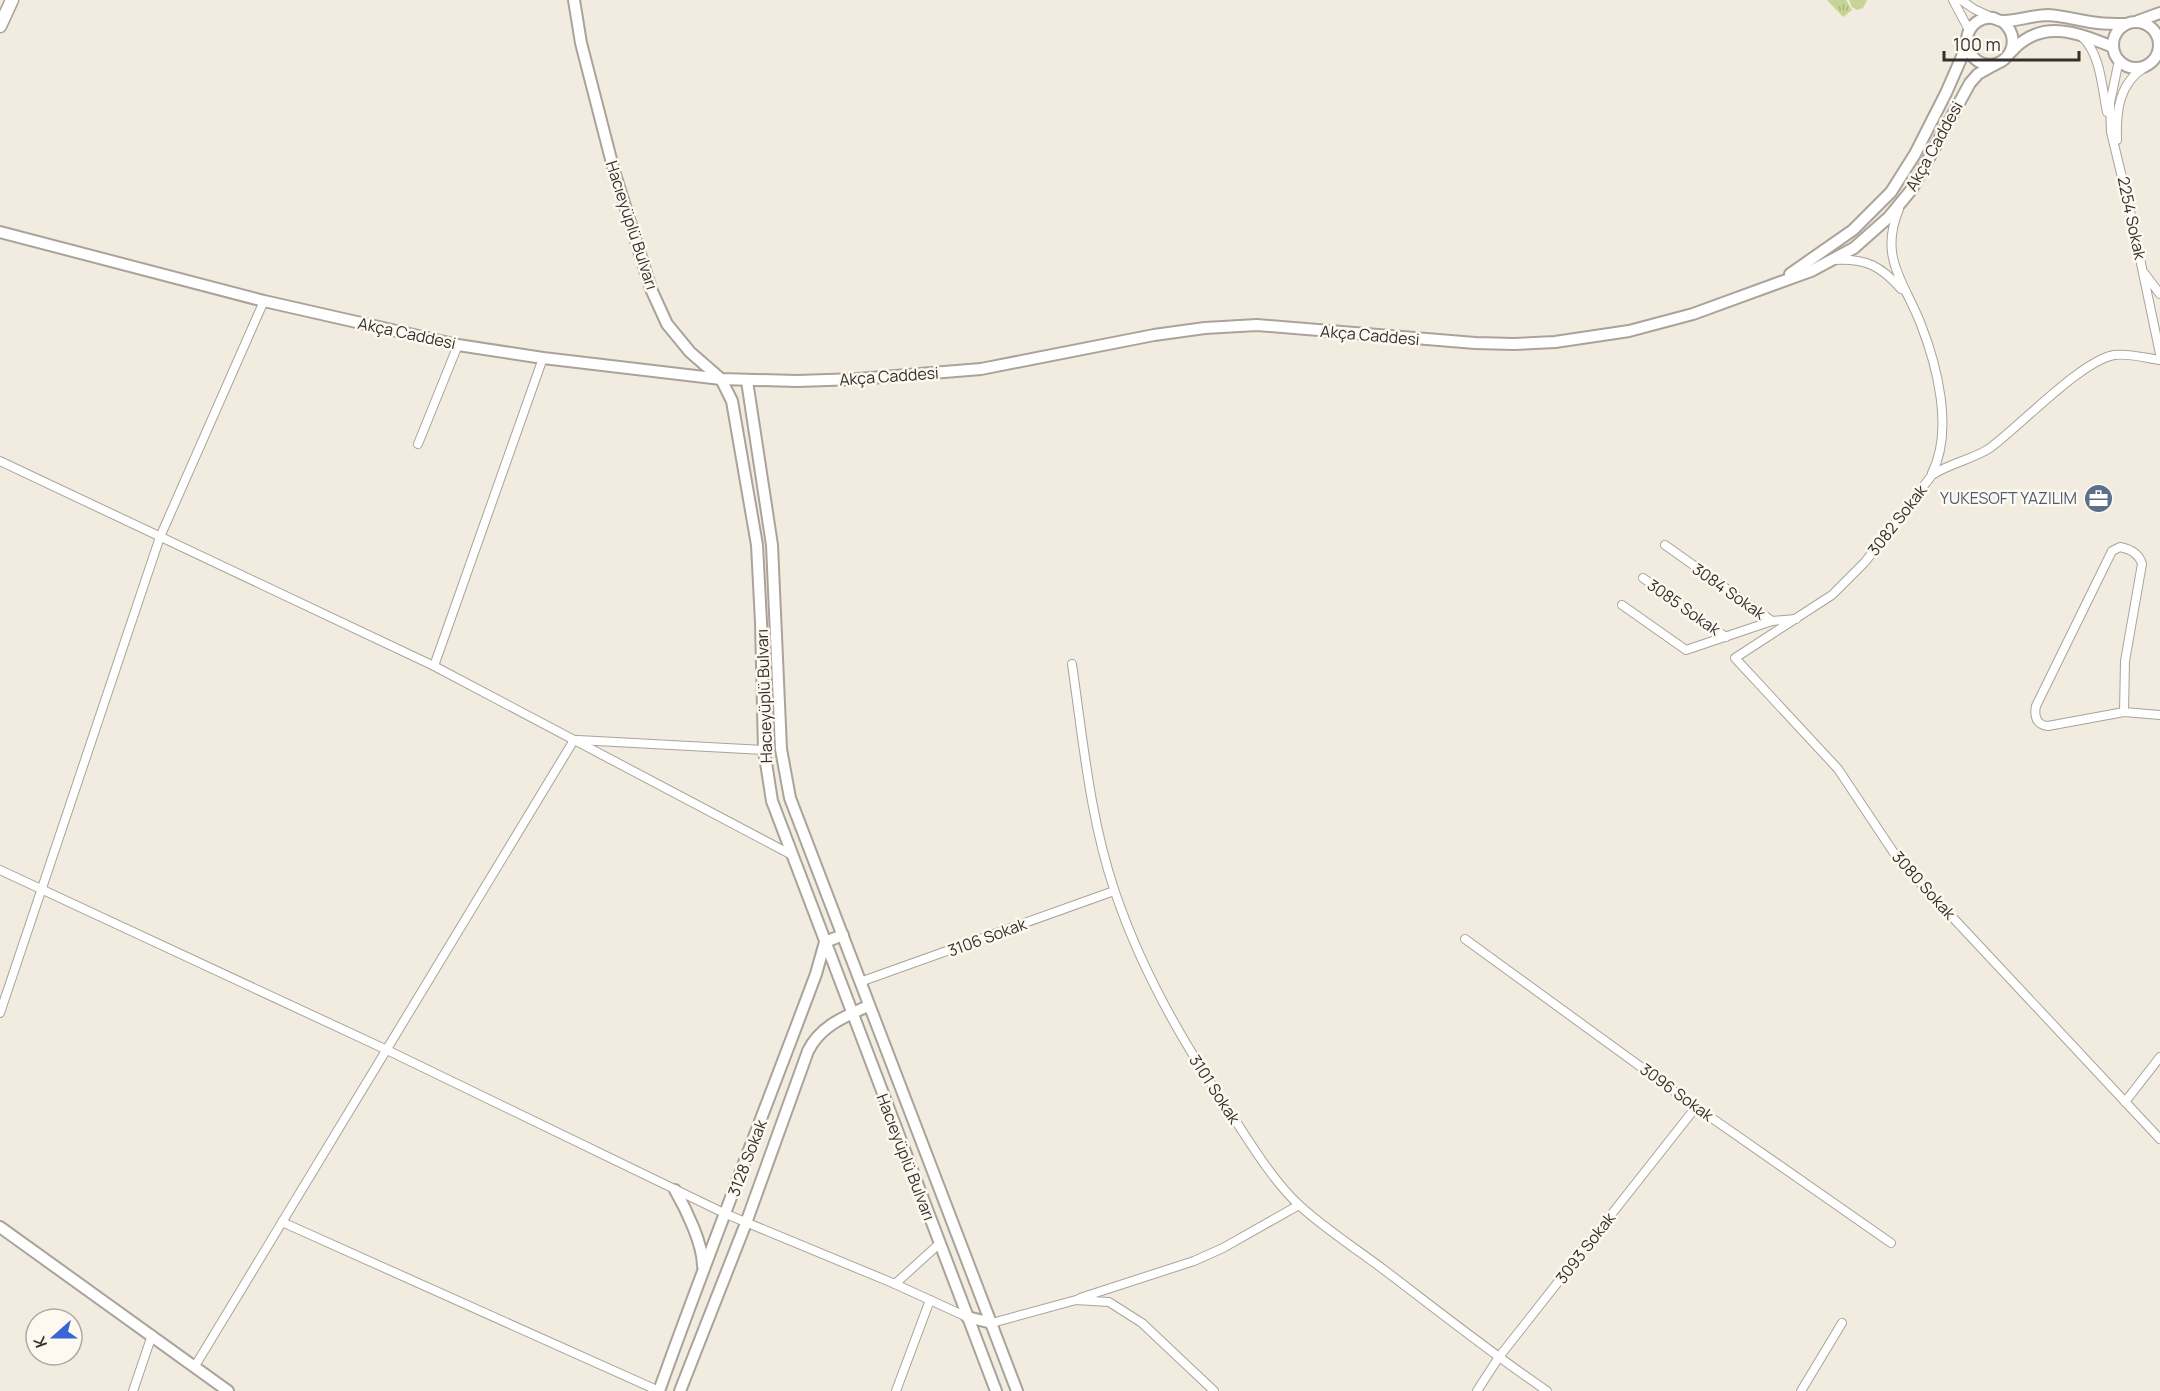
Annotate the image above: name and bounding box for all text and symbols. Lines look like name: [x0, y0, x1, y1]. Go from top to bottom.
scale bar: [1944, 24, 2079, 62]
text: 100 m: [1953, 32, 2001, 56]
street label: Akça Caddesi: [1900, 97, 1968, 195]
street label: Hacıeyüplü Bulvarı: [601, 158, 663, 292]
street label: 2254 Sokak: [2112, 175, 2152, 263]
street label: Akça Caddesi: [356, 312, 458, 354]
street label: Akça Caddesi: [1319, 320, 1421, 350]
street label: Akça Caddesi: [839, 362, 939, 390]
street label: 3082 Sokak: [1862, 479, 1932, 560]
office icon: YUKESOFT YAZILIM: [2082, 482, 2114, 514]
place label: YUKESOFT YAZILIM: [1940, 487, 2077, 509]
street label: 3084 Sokak: [1688, 558, 1771, 625]
street label: 3085 Sokak: [1643, 574, 1726, 641]
street label: Hacıeyüplü Bulvarı: [751, 628, 777, 764]
street label: 3080 Sokak: [1887, 846, 1961, 925]
street label: 3106 Sokak: [945, 912, 1030, 961]
street label: 3101 Sokak: [1184, 1050, 1246, 1129]
street label: 3096 Sokak: [1636, 1058, 1719, 1127]
street label: Hacıeyüplü Bulvarı: [872, 1090, 940, 1224]
street label: 3128 Sokak: [722, 1115, 772, 1200]
street label: 3093 Sokak: [1550, 1207, 1620, 1288]
north arrow: [24, 1307, 84, 1367]
text: K: [28, 1333, 52, 1351]

